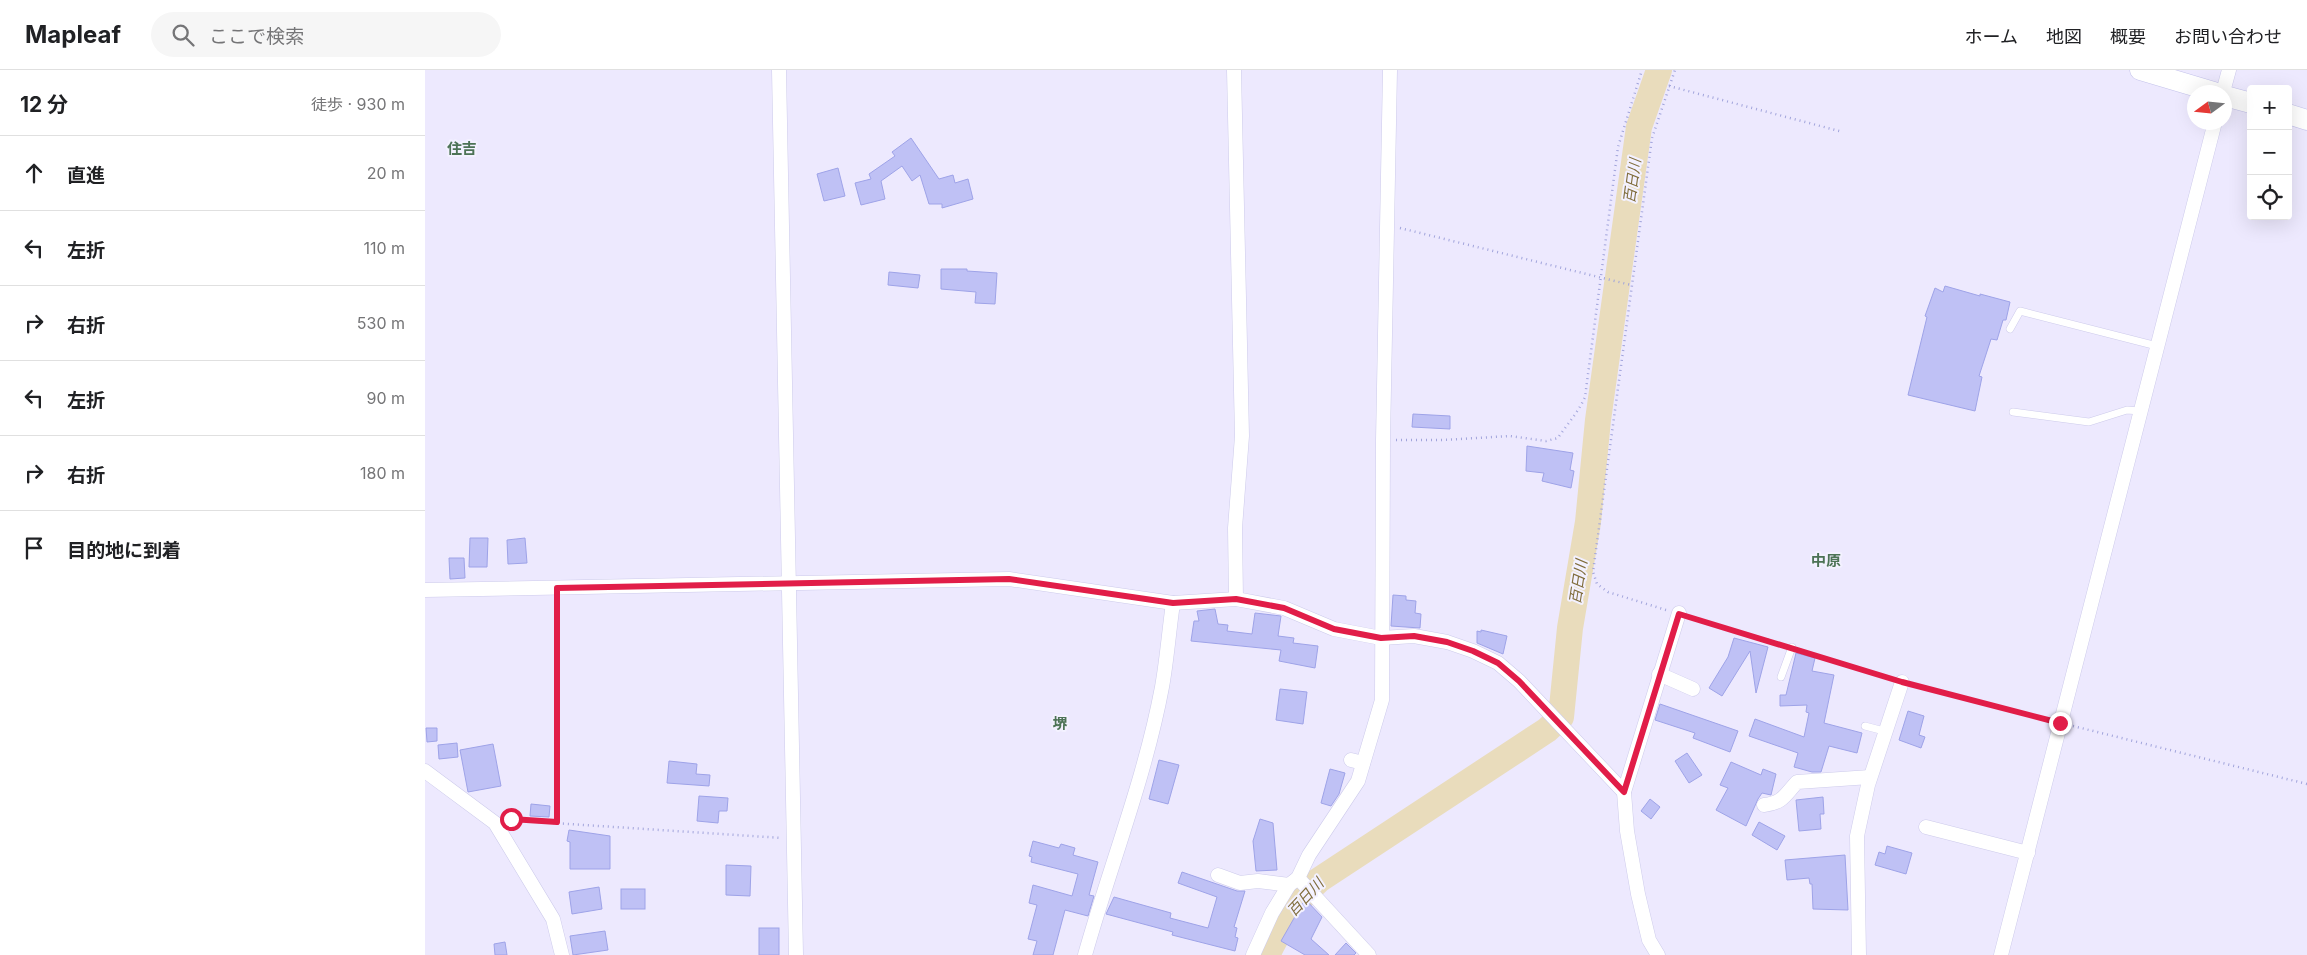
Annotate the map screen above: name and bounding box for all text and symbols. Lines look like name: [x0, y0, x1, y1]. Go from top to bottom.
search box: [151, 12, 501, 57]
text: Mapleaf: [25, 20, 121, 49]
icon: search: [169, 21, 197, 49]
text: ここで検索: [209, 25, 304, 48]
text: ホーム: [1965, 26, 2018, 47]
text: 地図: [2046, 26, 2082, 47]
text: 概要: [2110, 26, 2146, 47]
text: お問い合わせ: [2174, 26, 2282, 47]
north arrow: [2187, 85, 2232, 130]
map controls: [2247, 85, 2292, 220]
button: +: [2247, 85, 2292, 130]
text: 12 分: [20, 92, 68, 117]
text: 徒歩 · 930 m: [311, 94, 405, 114]
button: −: [2247, 130, 2292, 175]
district label: 住吉: [447, 139, 477, 158]
water label: 百日川: [1619, 155, 1645, 205]
icon: ahead: [20, 159, 48, 187]
text: 20 m: [367, 163, 405, 183]
text: 直進: [67, 164, 105, 187]
button: locate: [2247, 175, 2292, 220]
icon: left: [20, 234, 48, 262]
text: 110 m: [363, 238, 405, 258]
text: 左折: [67, 239, 105, 262]
icon: right: [20, 309, 48, 337]
text: 530 m: [357, 313, 405, 333]
text: 右折: [67, 314, 105, 337]
icon: left: [20, 384, 48, 412]
text: 90 m: [366, 388, 405, 408]
text: 左折: [67, 389, 105, 412]
icon: right: [20, 459, 48, 487]
text: 180 m: [360, 463, 405, 483]
text: 右折: [67, 464, 105, 487]
icon: arrive: [20, 534, 48, 562]
text: 目的地に到着: [67, 539, 181, 562]
district label: 中原: [1811, 551, 1841, 570]
water label: 百日川: [1565, 556, 1591, 606]
route end: [2049, 712, 2072, 735]
district label: 堺: [1052, 714, 1068, 733]
route start: [500, 808, 523, 831]
water label: 百日川: [1283, 873, 1329, 920]

